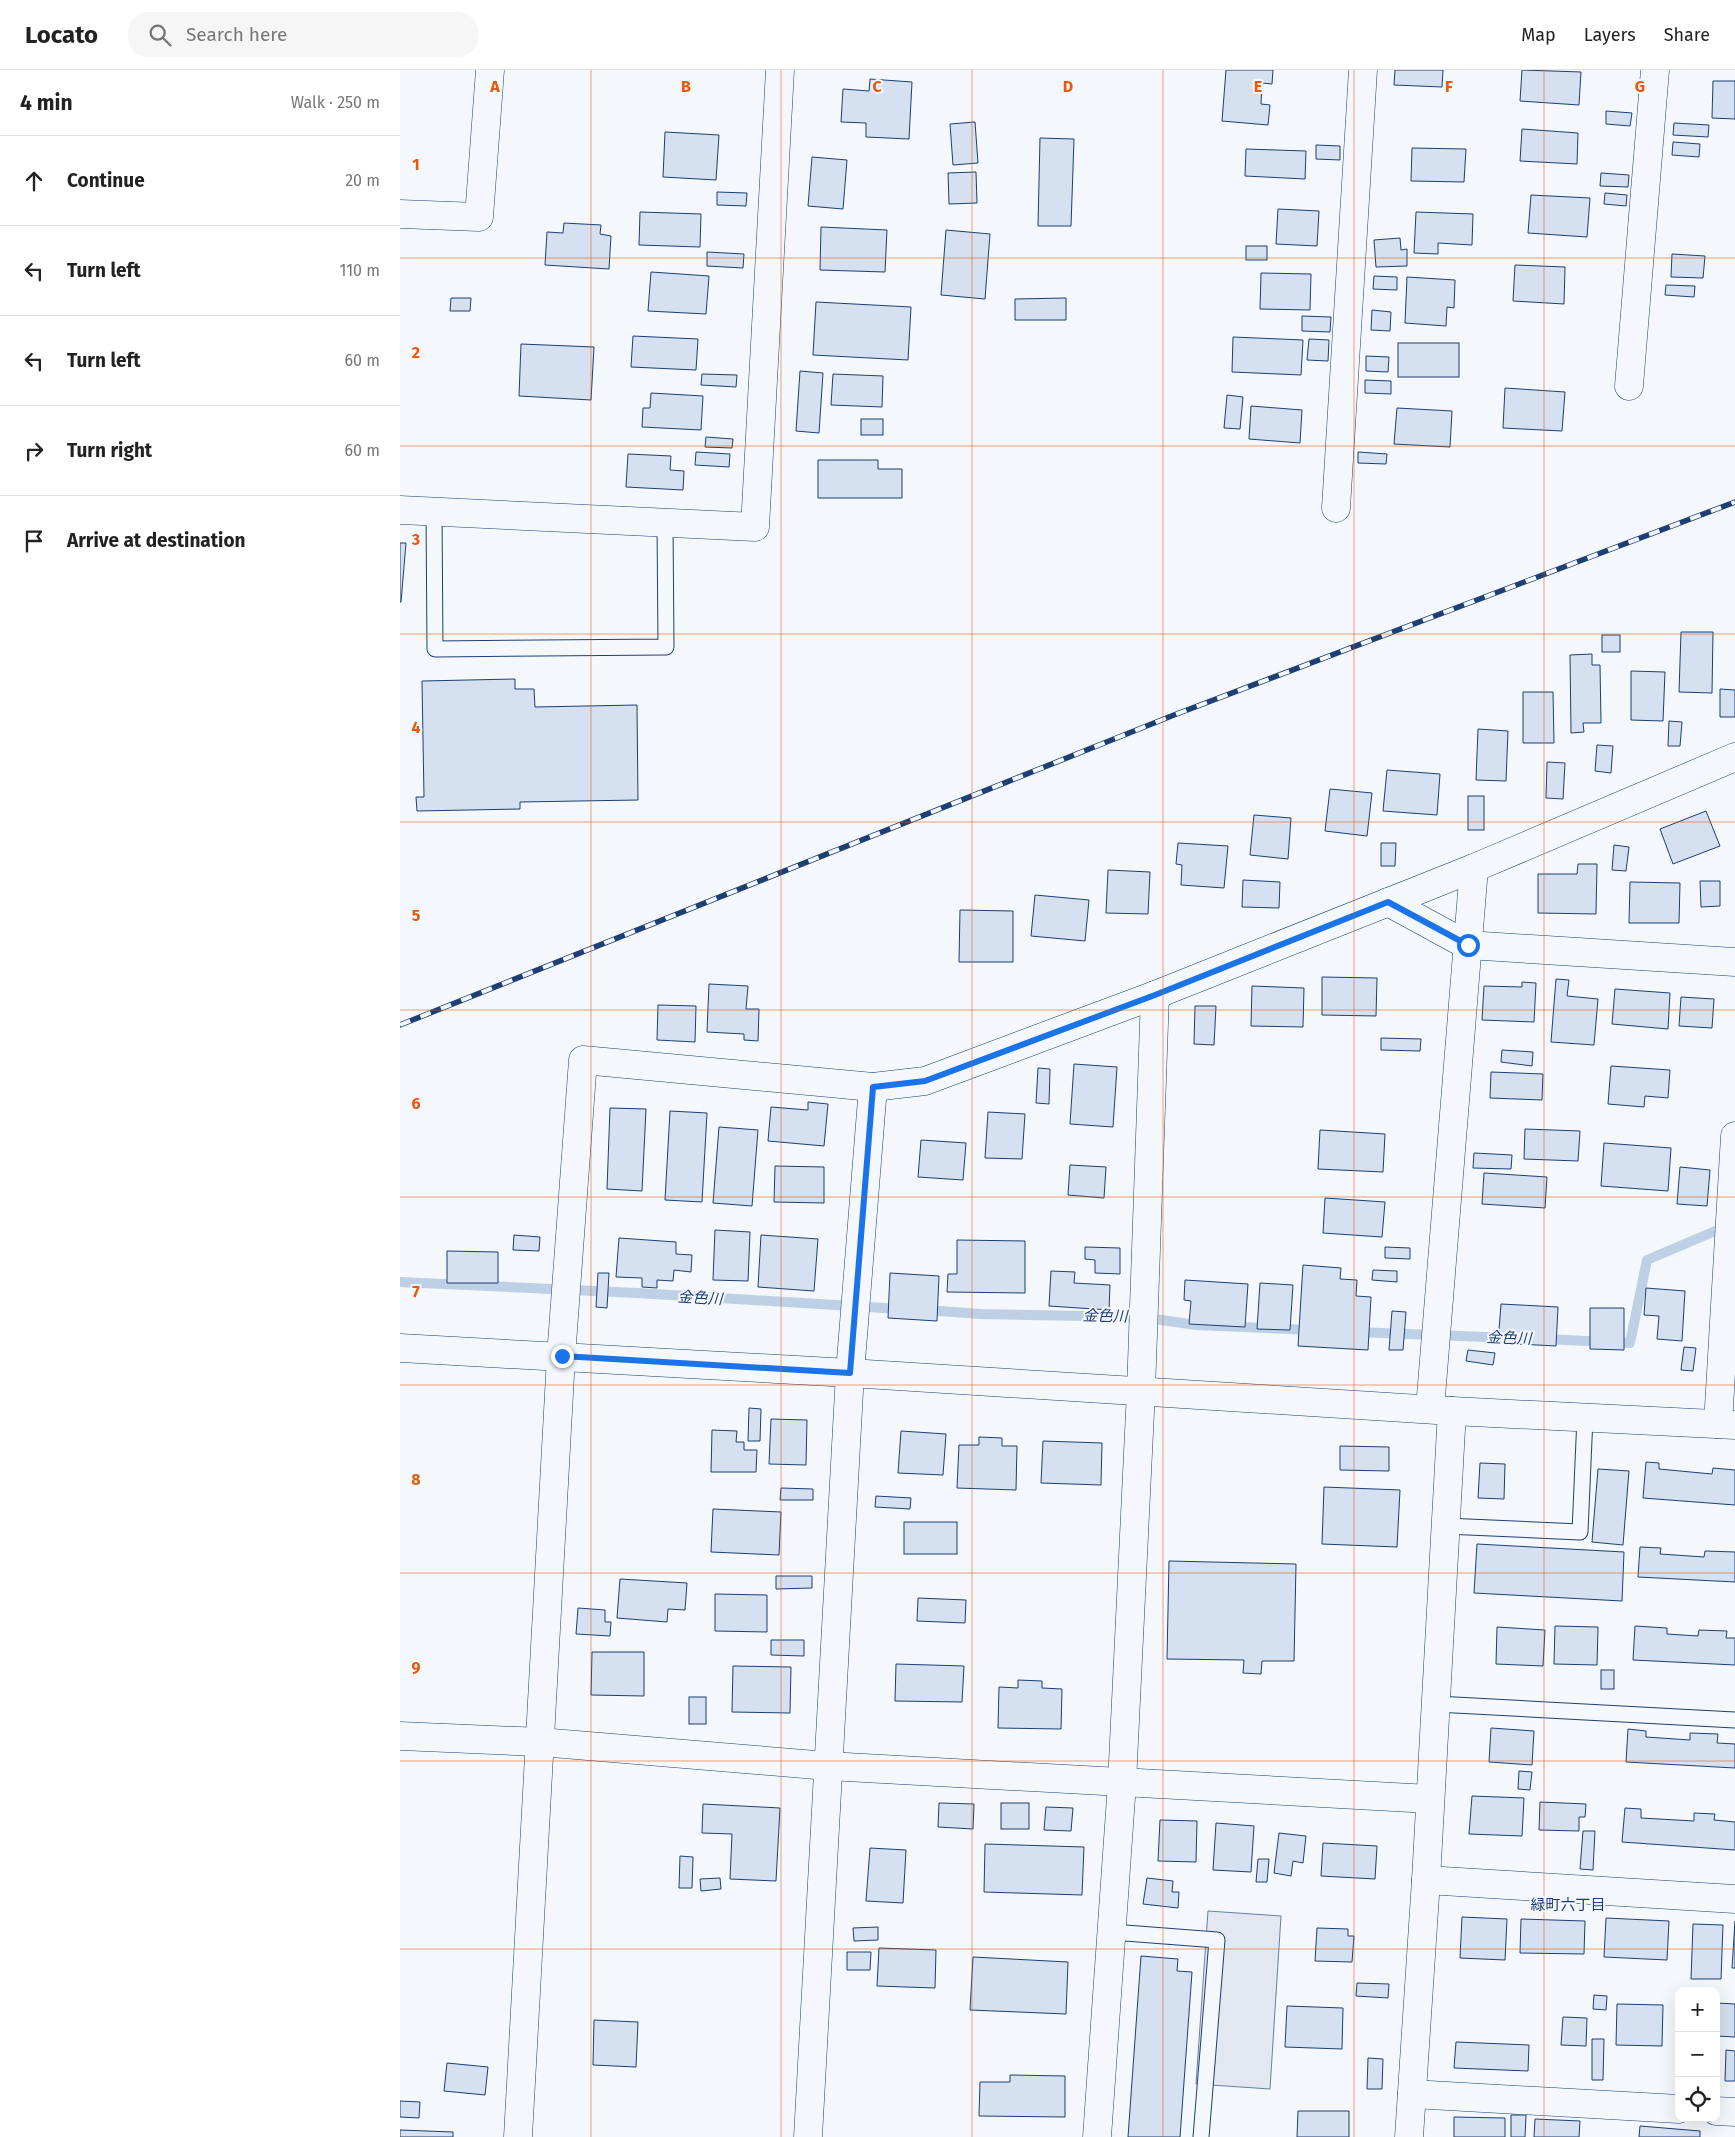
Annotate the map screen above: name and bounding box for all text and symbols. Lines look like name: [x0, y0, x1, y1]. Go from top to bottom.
search box: [128, 12, 478, 57]
text: Locato: [25, 21, 98, 49]
icon: search: [146, 21, 174, 49]
text: Search here: [186, 23, 287, 46]
text: Map: [1521, 24, 1556, 46]
text: Layers: [1584, 24, 1636, 46]
text: Share: [1664, 24, 1710, 46]
text: A: [489, 77, 500, 96]
text: B: [681, 77, 691, 96]
text: C: [872, 77, 882, 96]
text: D: [1063, 77, 1073, 96]
text: E: [1254, 77, 1262, 96]
text: F: [1445, 77, 1453, 96]
text: G: [1635, 77, 1645, 96]
text: 4 min: [20, 90, 73, 116]
text: Walk · 250 m: [291, 93, 380, 112]
text: 1: [412, 155, 420, 174]
icon: ahead: [20, 167, 48, 195]
text: Continue: [67, 169, 145, 192]
text: 20 m: [345, 171, 380, 190]
icon: left: [20, 257, 48, 285]
text: Turn left: [67, 259, 141, 282]
text: 110 m: [339, 261, 380, 280]
text: 2: [412, 343, 420, 362]
icon: left: [20, 347, 48, 375]
text: Turn left: [67, 349, 141, 372]
text: 60 m: [345, 351, 380, 370]
icon: right: [20, 437, 48, 465]
text: Turn right: [67, 439, 152, 462]
text: 60 m: [345, 441, 380, 460]
icon: arrive: [20, 527, 48, 555]
text: Arrive at destination: [67, 529, 246, 552]
text: 3: [411, 530, 420, 549]
text: 4: [411, 718, 421, 737]
text: 5: [412, 906, 421, 925]
route start: [1457, 934, 1480, 957]
text: 6: [411, 1094, 421, 1113]
text: 7: [412, 1282, 420, 1301]
water label: 金色川: [677, 1288, 725, 1308]
water label: 金色川: [1082, 1307, 1130, 1325]
water label: 金色川: [1486, 1328, 1534, 1348]
route end: [551, 1345, 574, 1368]
text: 8: [411, 1470, 421, 1489]
text: 9: [412, 1658, 421, 1677]
district label: 緑町六丁目: [1530, 1896, 1606, 1914]
map controls: [1675, 1987, 1720, 2122]
button: +: [1675, 1987, 1720, 2032]
button: −: [1675, 2032, 1720, 2077]
button: locate: [1675, 2077, 1720, 2122]

